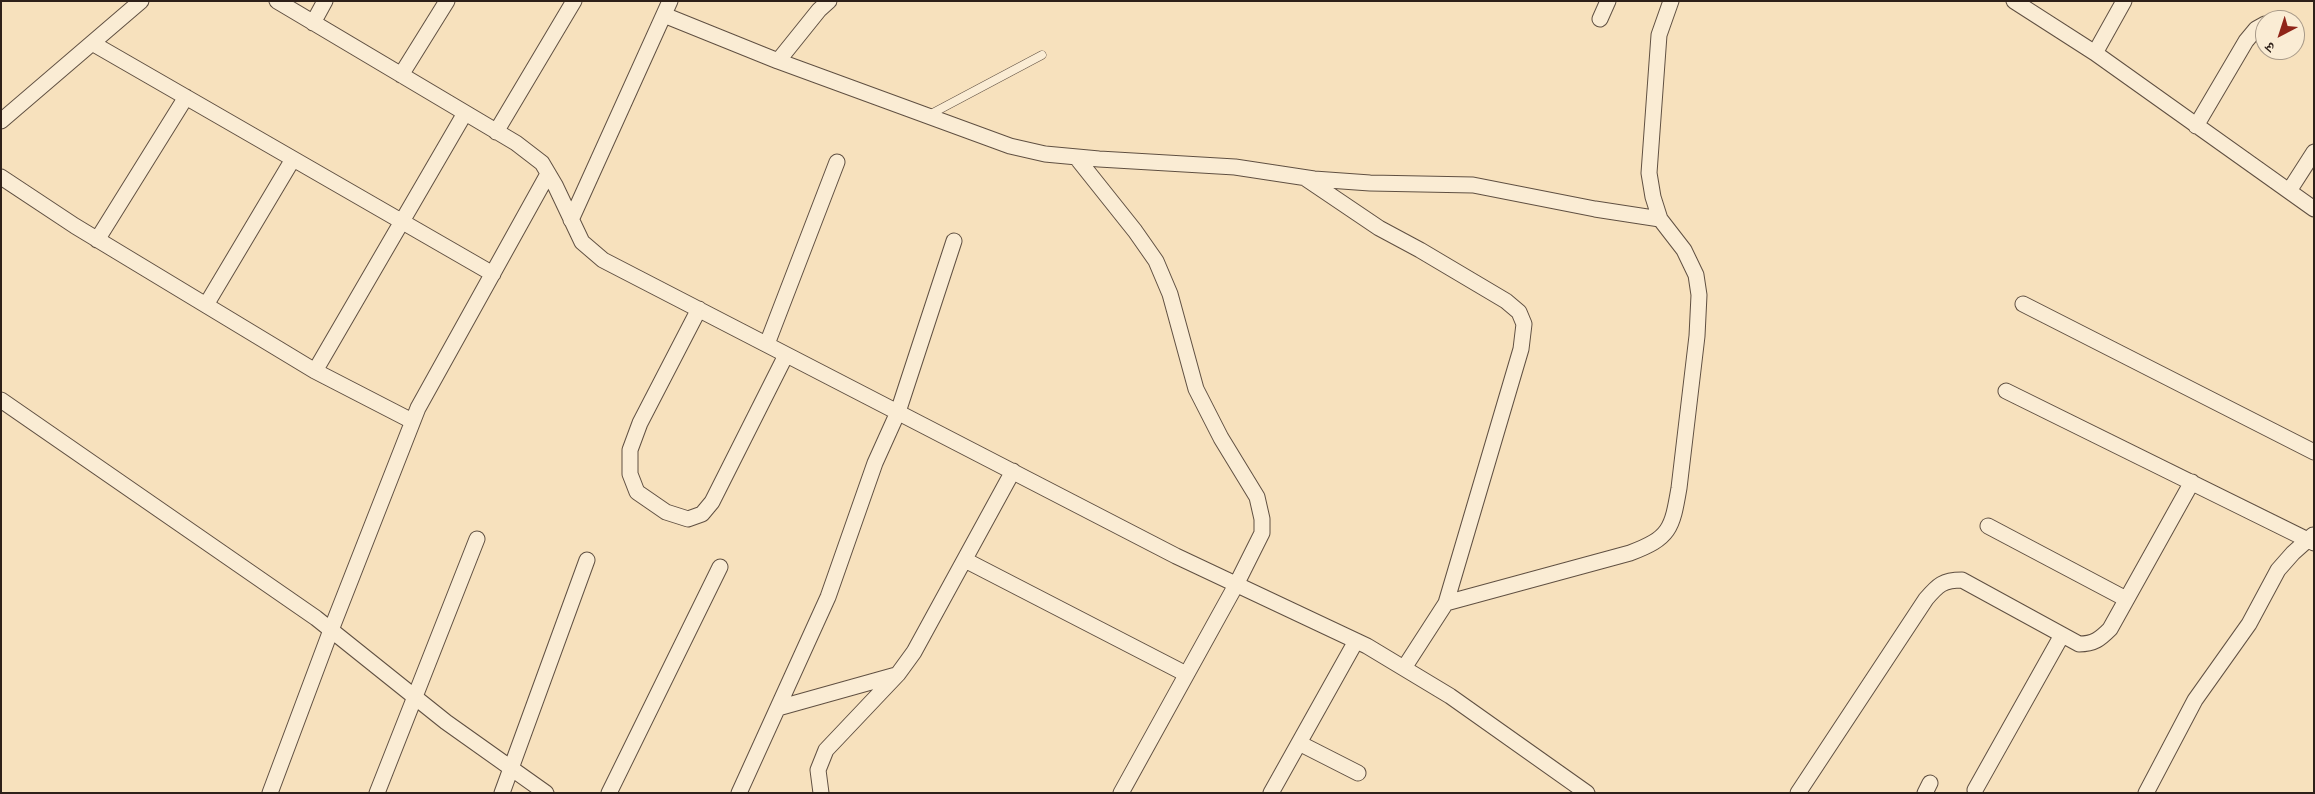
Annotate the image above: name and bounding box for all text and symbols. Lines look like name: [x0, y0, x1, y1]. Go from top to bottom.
north arrow: [2255, 10, 2305, 60]
text: उ: [2262, 37, 2280, 56]

